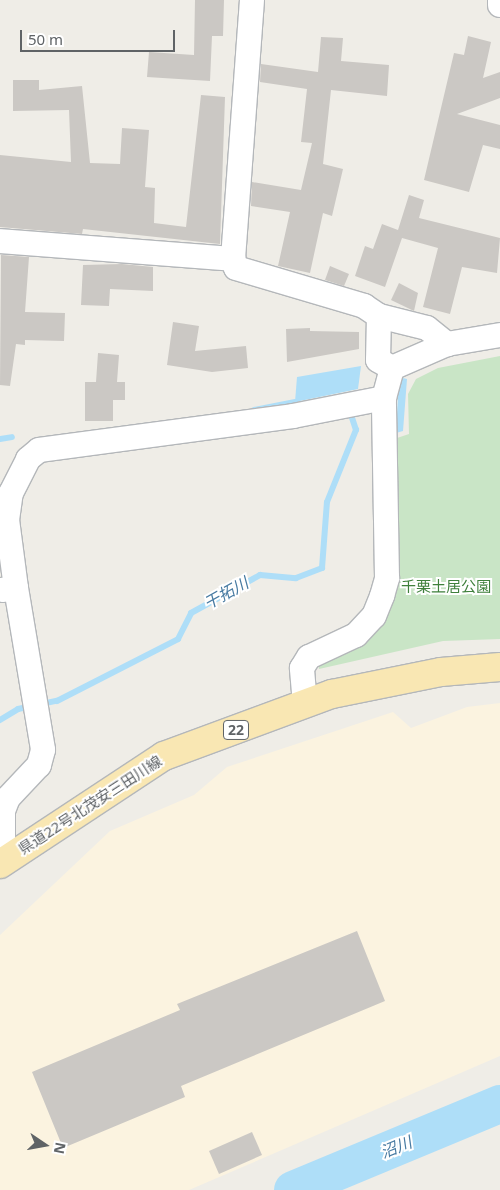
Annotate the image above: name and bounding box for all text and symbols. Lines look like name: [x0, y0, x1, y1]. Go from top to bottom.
scale bar: [22, 20, 178, 52]
text: 50 m: [28, 29, 63, 49]
water label: 干拓川: [200, 573, 252, 613]
park label: 千栗土居公園: [401, 578, 491, 596]
road number: 22: [222, 718, 250, 742]
street label: 県道22号北茂安三田川線: [15, 752, 165, 858]
north arrow: [20, 1120, 70, 1170]
water label: 沼川: [378, 1132, 414, 1162]
text: N: [50, 1141, 71, 1156]

